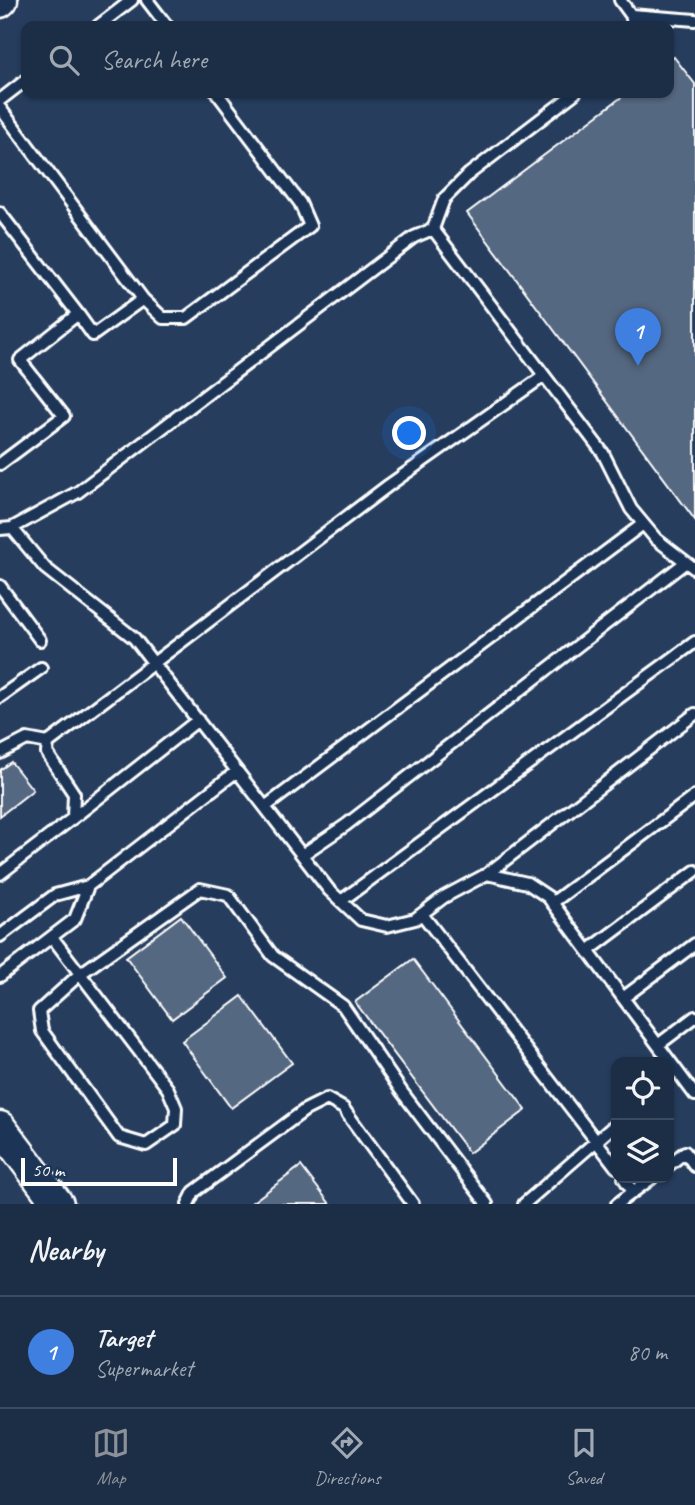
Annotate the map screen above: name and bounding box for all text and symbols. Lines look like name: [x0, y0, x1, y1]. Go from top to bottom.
search box: [21, 21, 674, 98]
icon: search: [45, 41, 83, 79]
text: Search here: [101, 43, 207, 76]
pin: 1: [615, 308, 661, 366]
your location: [392, 416, 426, 450]
map controls: [611, 1057, 674, 1183]
button: locate: [611, 1057, 674, 1120]
button: layers: [611, 1120, 674, 1183]
scale bar: [21, 1155, 177, 1187]
text: 50 m: [32, 1158, 64, 1182]
text: Nearby: [28, 1231, 104, 1269]
text: Target: [95, 1321, 152, 1354]
text: 1: [46, 1338, 56, 1367]
text: 80 m: [628, 1338, 667, 1367]
text: Supermarket: [95, 1354, 193, 1383]
tab: Map: [92, 1424, 130, 1490]
tab: Directions: [314, 1424, 381, 1490]
tab: Saved: [565, 1424, 603, 1490]

